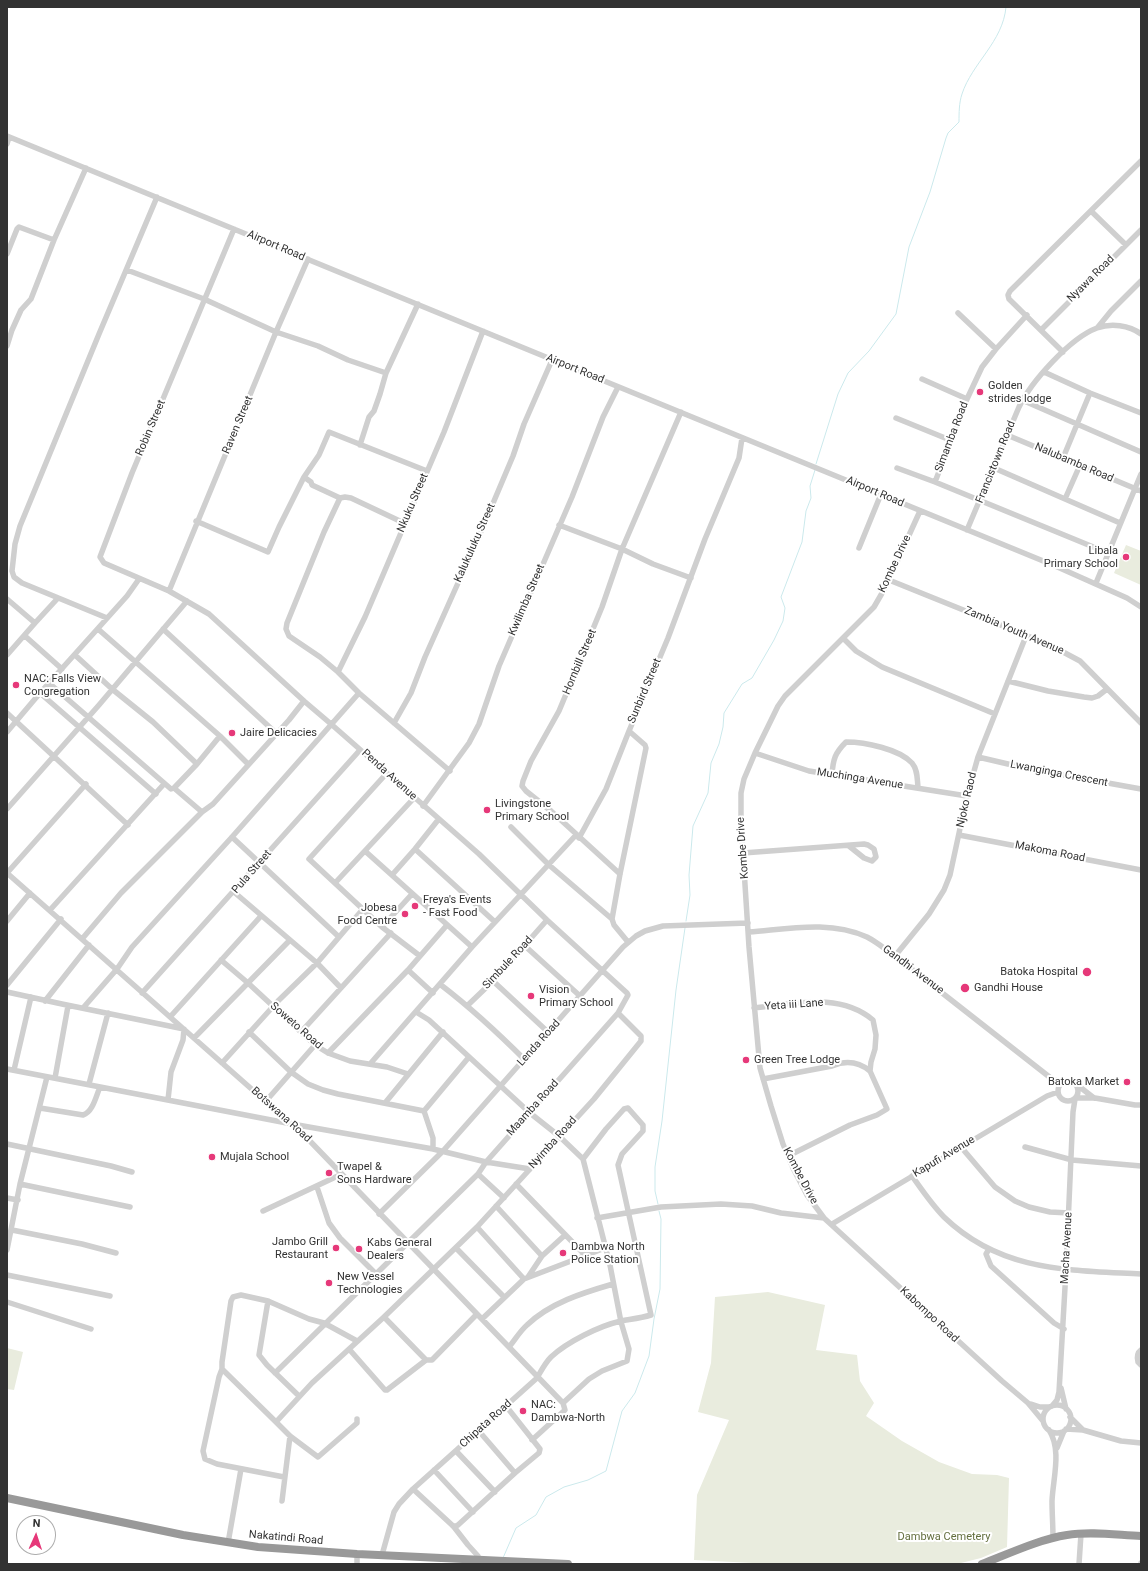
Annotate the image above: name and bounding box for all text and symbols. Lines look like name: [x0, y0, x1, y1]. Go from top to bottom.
street label: Airport Road: [245, 228, 307, 264]
street label: Nyawa Road: [1065, 253, 1117, 305]
street label: Airport Road: [544, 351, 606, 387]
place label: Golden strides lodge: [988, 379, 1051, 405]
marker: Golden strides lodge: [975, 387, 985, 397]
street label: Raven Street: [220, 394, 256, 456]
street label: Robin Street: [133, 398, 169, 458]
street label: Simamba Road: [932, 400, 972, 474]
street label: Francistown Road: [973, 419, 1019, 505]
street label: Nalubamba Road: [1033, 440, 1115, 486]
street label: Nkuku Street: [395, 471, 431, 535]
street label: Airport Road: [844, 474, 906, 510]
street label: Kalukuluku Street: [452, 501, 498, 585]
street label: Kombe Drive: [876, 533, 914, 595]
place label: Libala Primary School: [1044, 544, 1118, 570]
marker: Libala Primary School: [1121, 552, 1131, 562]
street label: Kwilimba Street: [506, 562, 548, 638]
street label: Zambia Youth Avenue: [962, 604, 1066, 658]
street label: Hornbill Street: [560, 627, 600, 697]
street label: Sunbird Street: [625, 657, 665, 725]
place label: NAC: Falls View Congregation: [24, 672, 101, 698]
marker: NAC: Falls View Congregation: [11, 680, 21, 690]
place label: Jaire Delicacies: [240, 726, 317, 740]
marker: Jaire Delicacies: [227, 728, 237, 738]
street label: Penda Avenue: [359, 747, 419, 803]
street label: Lwanginga Crescent: [1009, 758, 1109, 790]
street label: Muchinga Avenue: [816, 766, 904, 792]
street label: Njoko Raod: [954, 771, 980, 829]
place label: Livingstone Primary School: [495, 797, 569, 823]
marker: Livingstone Primary School: [482, 805, 492, 815]
street label: Kombe Drive: [734, 817, 752, 879]
street label: Makoma Road: [1014, 839, 1086, 865]
street label: Pula Street: [229, 848, 275, 896]
place label: Freya's Events - Fast Food: [423, 893, 492, 919]
place label: Jobesa Food Centre: [337, 901, 397, 927]
marker: Freya's Events - Fast Food: [410, 901, 420, 911]
marker: Jobesa Food Centre: [400, 909, 410, 919]
street label: Simbule Road: [480, 934, 536, 992]
street label: Gandhi Avenue: [880, 943, 946, 997]
place label: Batoka Hospital: [1000, 965, 1078, 979]
marker: Batoka Hospital: [1081, 966, 1093, 978]
place label: Gandhi House: [974, 981, 1043, 995]
marker: Gandhi House: [959, 982, 971, 994]
place label: Vision Primary School: [539, 983, 613, 1009]
marker: Vision Primary School: [526, 991, 536, 1001]
street label: Yeta iii Lane: [764, 996, 824, 1014]
street label: Soweto Road: [267, 1000, 325, 1052]
street label: Lenda Road: [515, 1017, 563, 1069]
place label: Green Tree Lodge: [754, 1053, 840, 1067]
marker: Green Tree Lodge: [741, 1055, 751, 1065]
place label: Batoka Market: [1048, 1075, 1119, 1089]
street label: Maamba Road: [504, 1077, 562, 1139]
marker: Batoka Market: [1122, 1077, 1132, 1087]
street label: Botswana Road: [248, 1084, 314, 1146]
street label: Nyimba Road: [526, 1114, 580, 1172]
street label: Kapufi Avenue: [911, 1133, 977, 1181]
street label: Kombe Drive: [780, 1145, 820, 1207]
place label: Mujala School: [220, 1150, 289, 1164]
marker: Mujala School: [207, 1152, 217, 1162]
place label: Twapel & Sons Hardware: [337, 1160, 412, 1186]
marker: Twapel & Sons Hardware: [324, 1168, 334, 1178]
street label: Macha Avenue: [1059, 1212, 1075, 1284]
place label: Jambo Grill Restaurant: [272, 1235, 328, 1261]
place label: Kabs General Dealers: [367, 1236, 432, 1262]
place label: Dambwa North Police Station: [571, 1240, 645, 1266]
marker: Jambo Grill Restaurant: [331, 1243, 341, 1253]
marker: Kabs General Dealers: [354, 1244, 364, 1254]
marker: Dambwa North Police Station: [558, 1248, 568, 1258]
place label: New Vessel Technologies: [337, 1270, 402, 1296]
marker: New Vessel Technologies: [324, 1278, 334, 1288]
street label: Kabompo Road: [897, 1284, 961, 1346]
street label: Chipata Road: [457, 1397, 515, 1451]
place label: NAC: Dambwa-North: [531, 1398, 605, 1424]
marker: NAC: Dambwa-North: [518, 1406, 528, 1416]
north arrow: [16, 1515, 56, 1555]
text: N: [32, 1517, 41, 1530]
street label: Nakatindi Road: [248, 1528, 324, 1548]
park label: Dambwa Cemetery: [898, 1530, 990, 1544]

